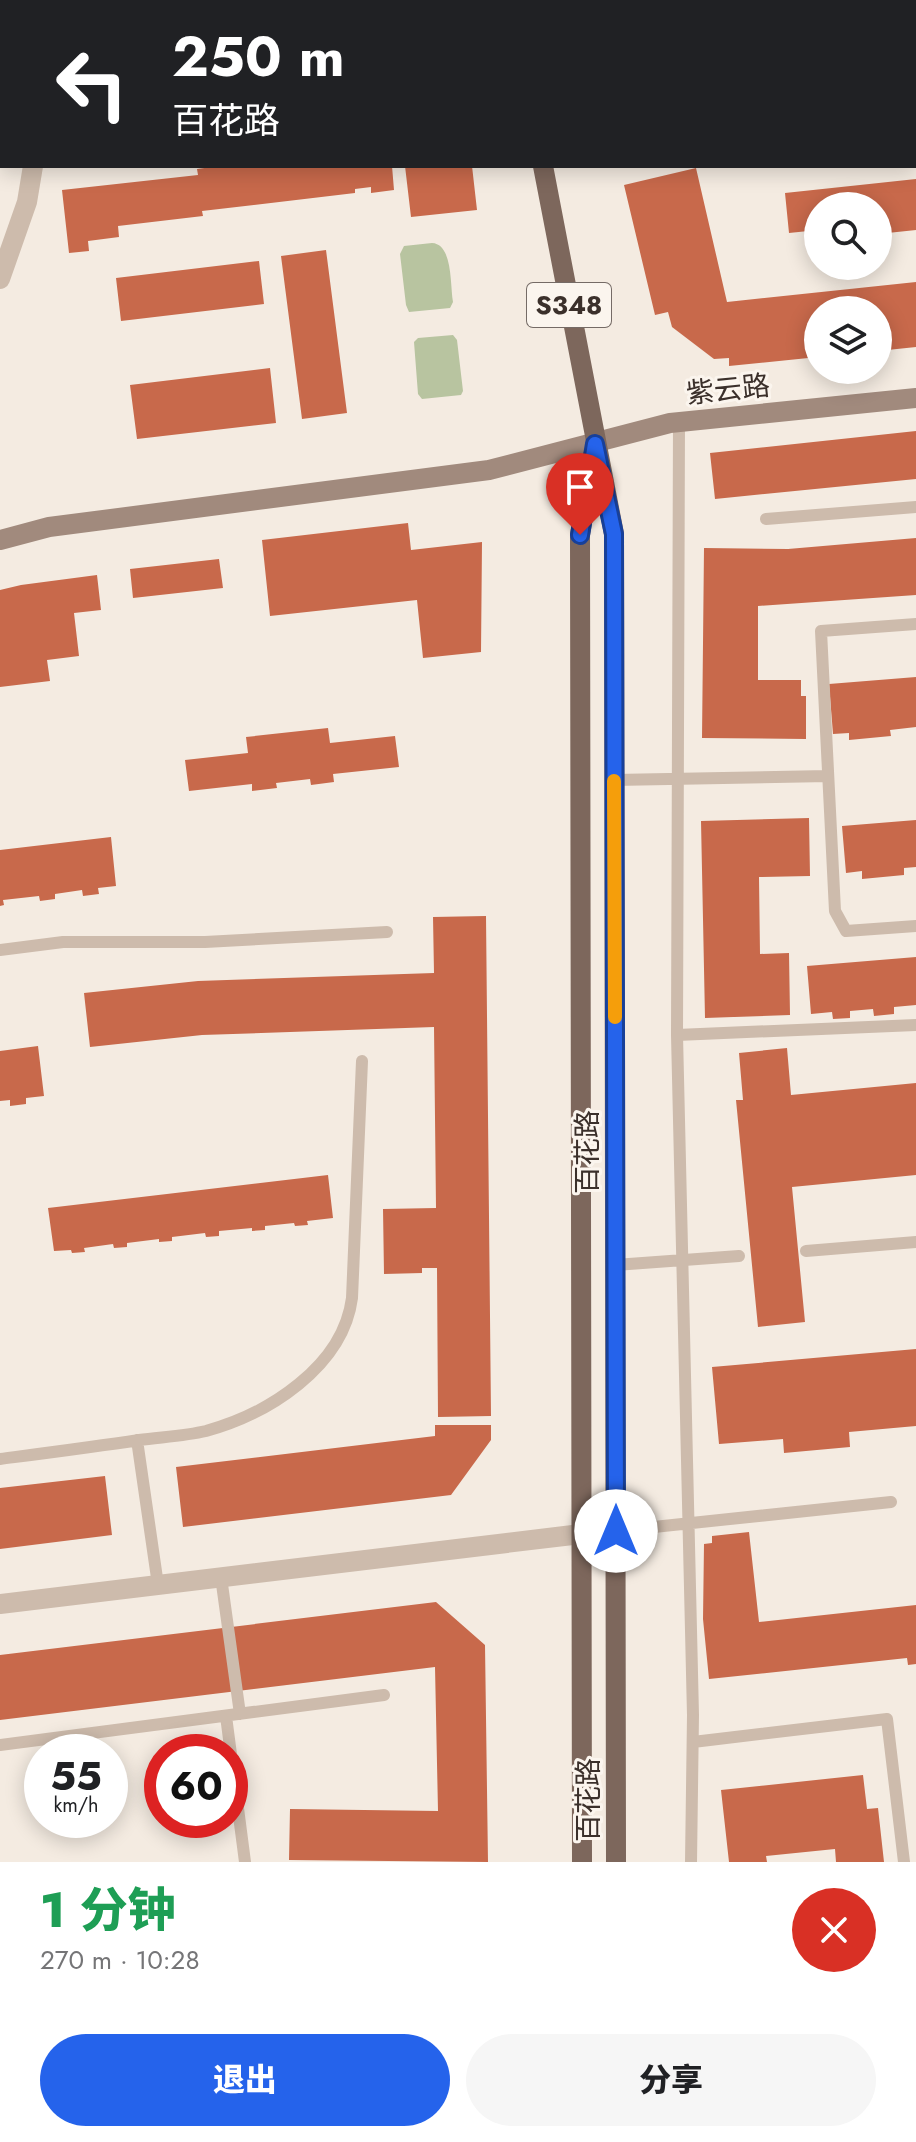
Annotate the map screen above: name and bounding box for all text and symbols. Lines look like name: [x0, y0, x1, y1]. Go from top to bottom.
text: 250 m: [172, 16, 345, 97]
icon: left: [40, 32, 144, 136]
text: 百花路: [172, 94, 280, 146]
map controls: [804, 192, 892, 384]
button: search: [804, 192, 892, 280]
road number: S348: [527, 283, 611, 327]
button: layers: [804, 296, 892, 384]
street label: 紫云路: [684, 365, 772, 414]
pin: [546, 453, 614, 535]
icon: arrive: [558, 465, 602, 509]
street label: 百花路: [567, 1110, 608, 1194]
position arrow: [574, 1489, 658, 1573]
speed limit sign: 60: [144, 1734, 248, 1838]
text: 55: [50, 1747, 102, 1805]
street label: 百花路: [568, 1758, 609, 1842]
text: km/h: [53, 1791, 99, 1820]
text: 1 分钟: [40, 1876, 176, 1945]
button: close: [792, 1888, 876, 1972]
text: 270 m · 10:28: [40, 1941, 200, 1979]
button: 退出: [40, 2034, 450, 2126]
button: 分享: [466, 2034, 876, 2126]

